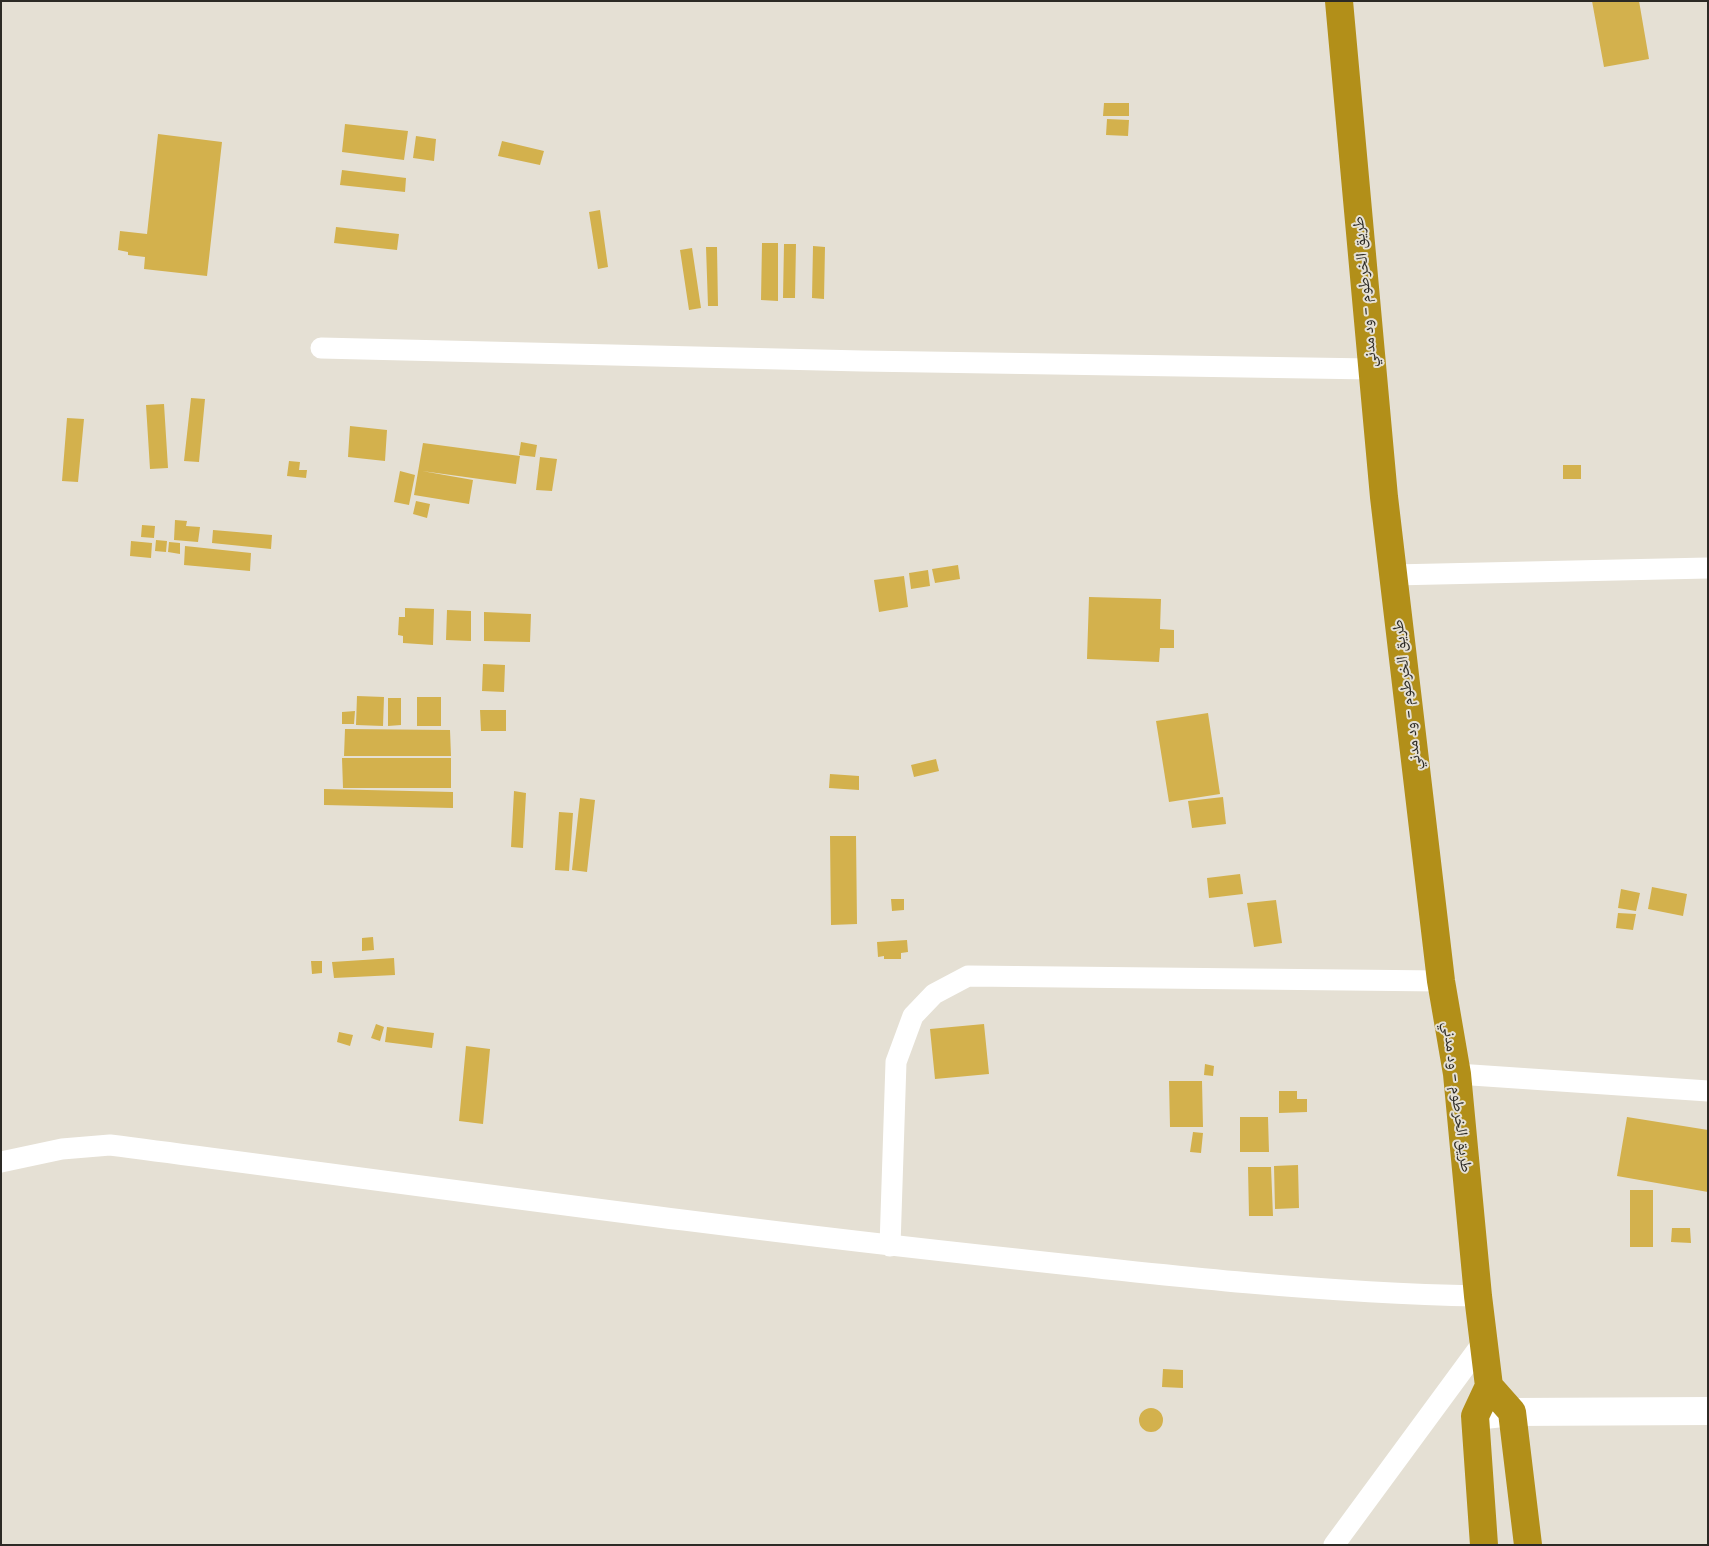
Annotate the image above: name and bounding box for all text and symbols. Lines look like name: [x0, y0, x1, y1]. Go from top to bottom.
street label: طريق الخرطوم - ود مدني: [1349, 216, 1381, 368]
street label: طريق الخرطوم - ود مدني: [1388, 618, 1426, 772]
street label: طريق الخرطوم - ود مدني: [1438, 1020, 1476, 1174]

